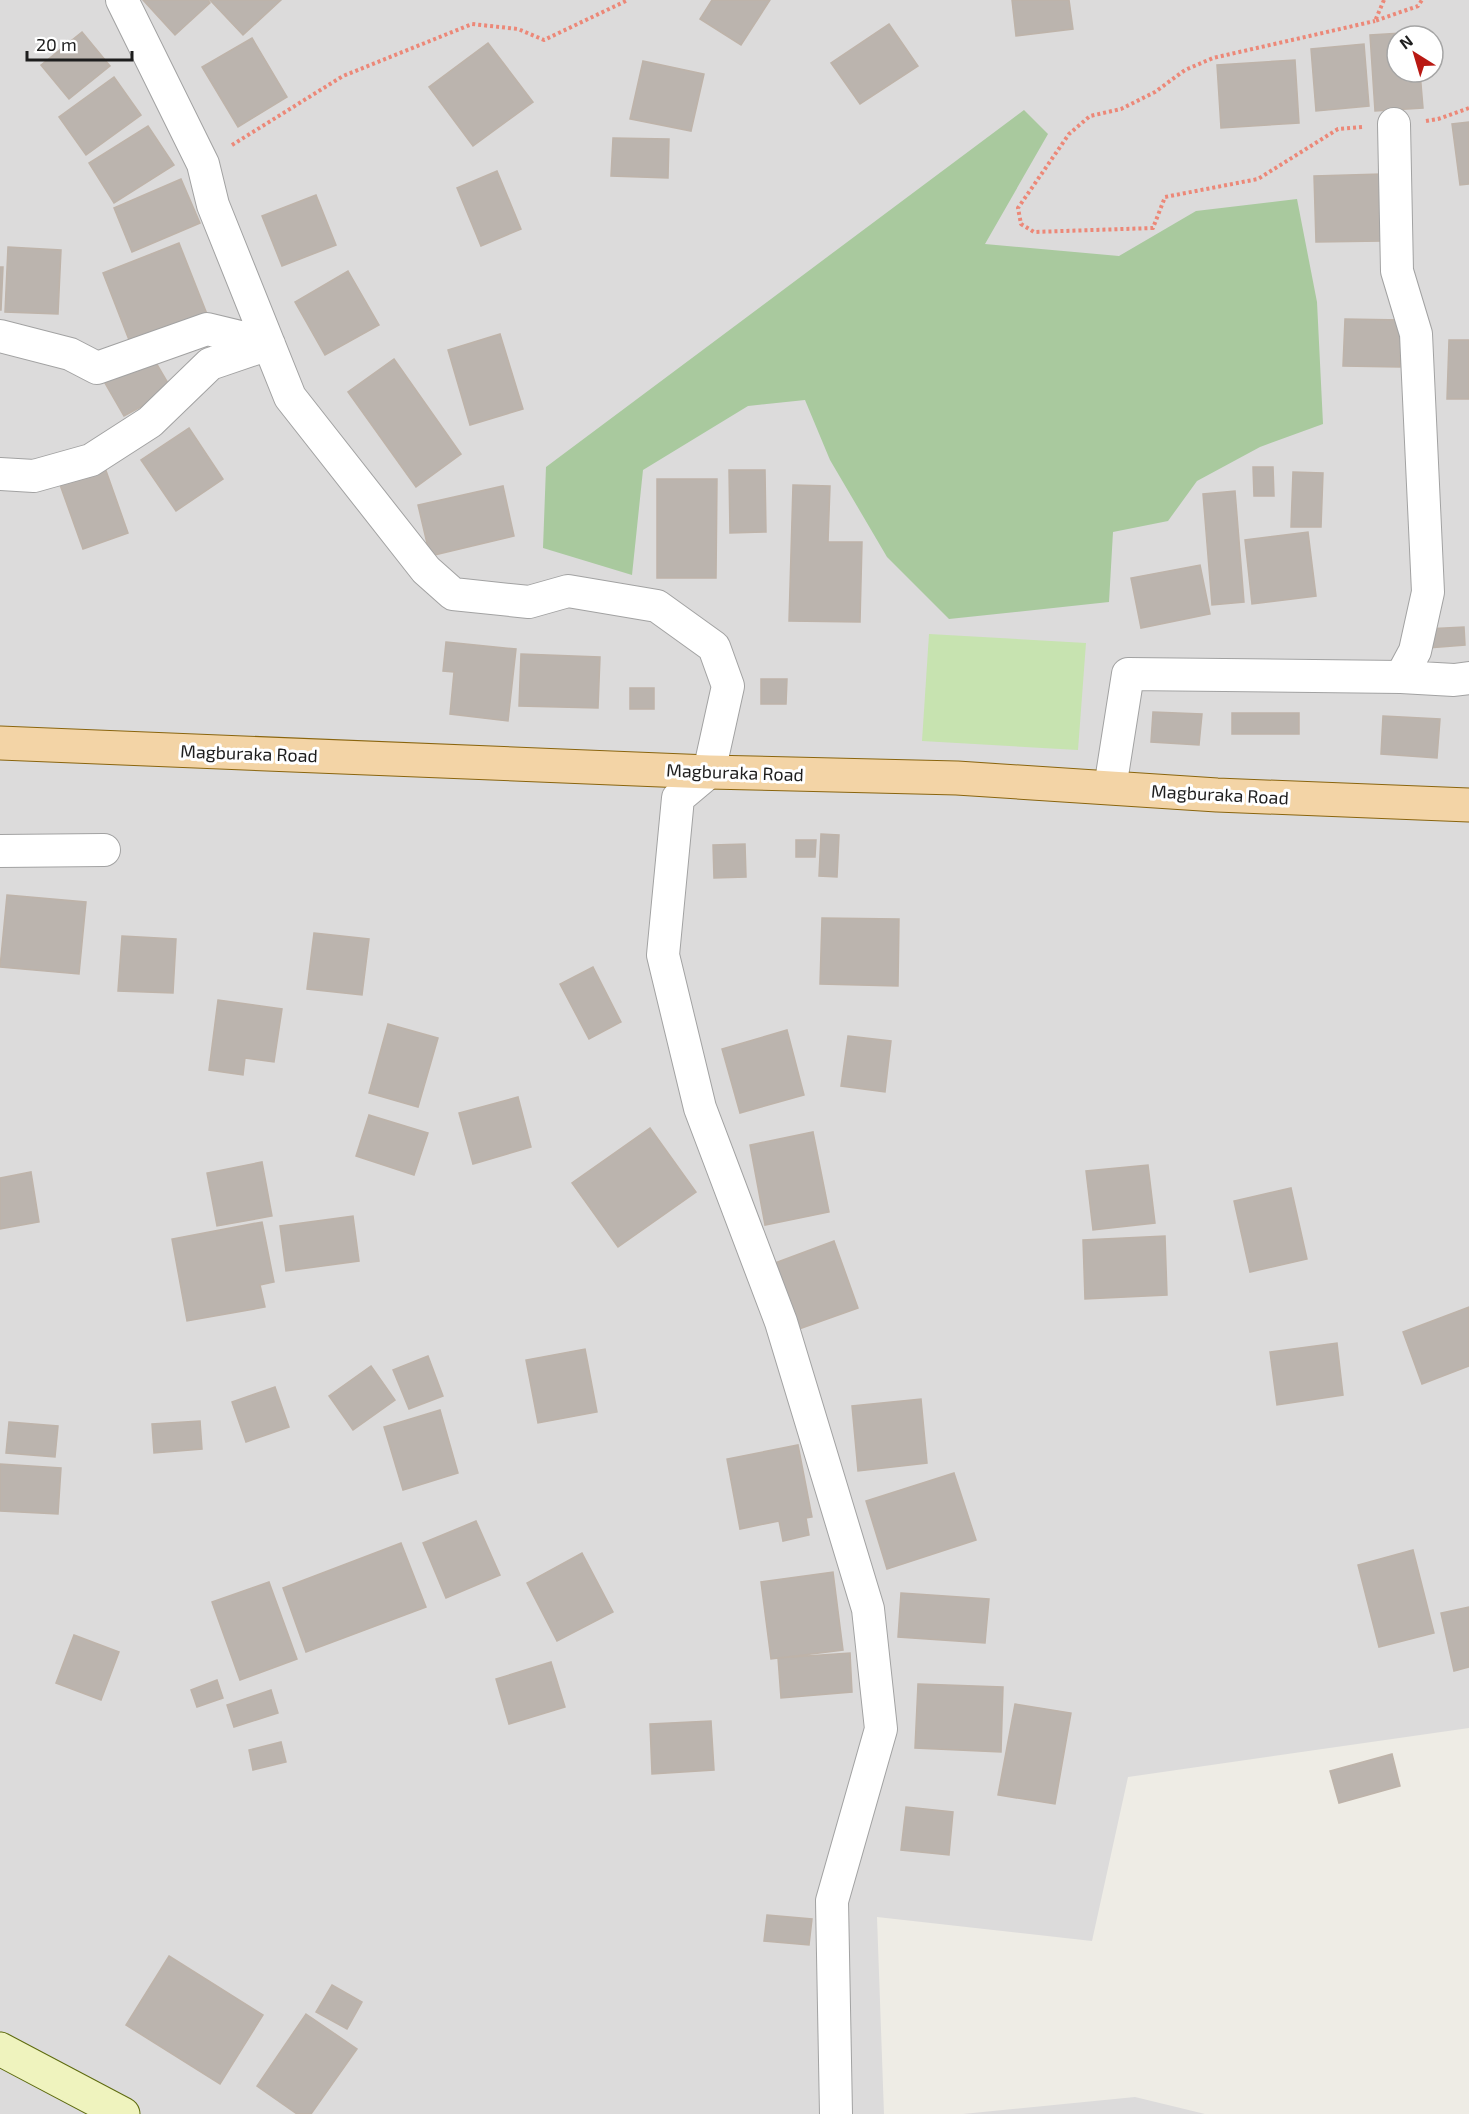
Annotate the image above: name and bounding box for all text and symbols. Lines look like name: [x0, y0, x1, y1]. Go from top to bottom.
scale bar: [27, 24, 132, 62]
north arrow: [1385, 24, 1445, 84]
text: N: [1395, 31, 1416, 53]
text: 20 m: [36, 33, 77, 55]
street label: Magburaka Road: [180, 740, 318, 766]
street label: Magburaka Road: [666, 759, 804, 785]
street label: Magburaka Road: [1151, 779, 1289, 809]

